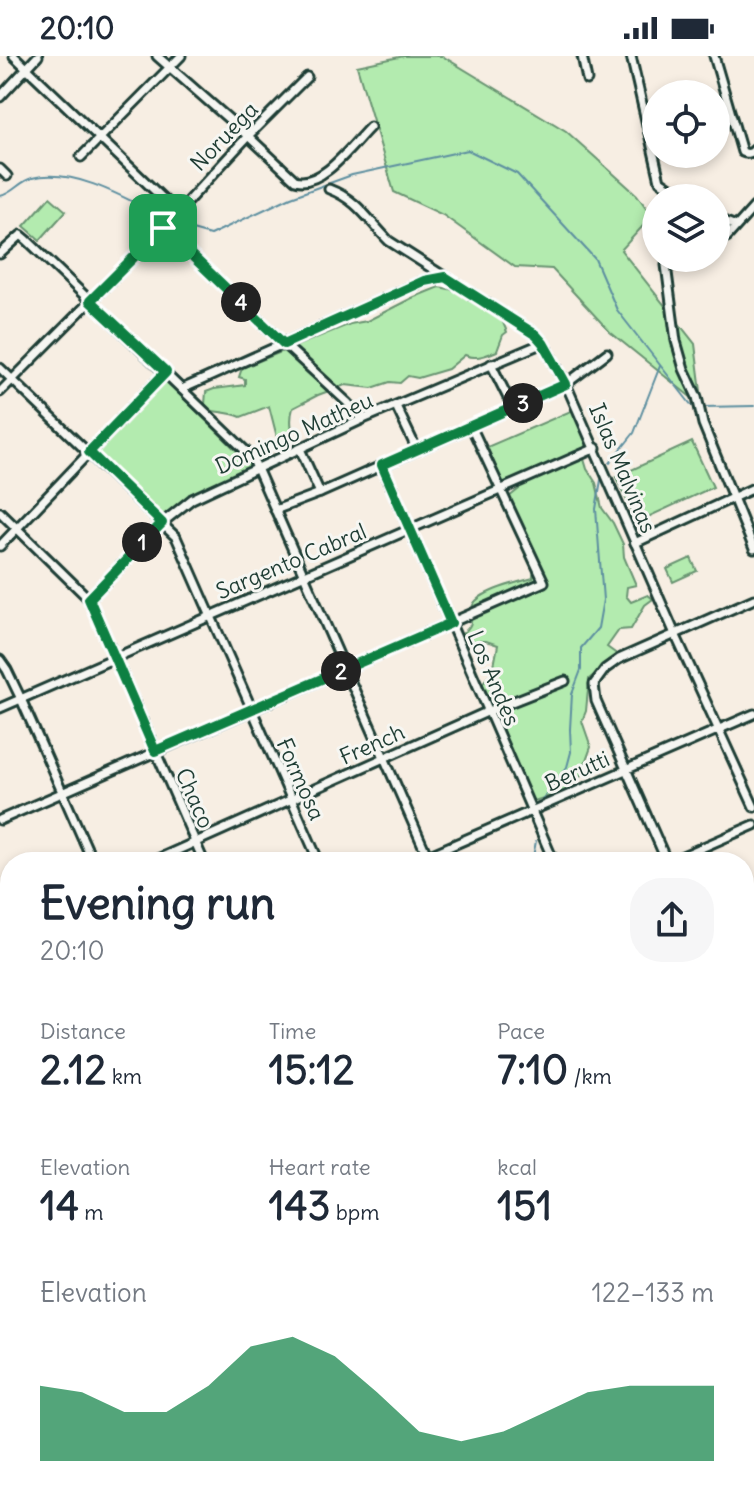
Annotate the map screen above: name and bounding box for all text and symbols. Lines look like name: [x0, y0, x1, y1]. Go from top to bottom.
text: 20:10: [40, 9, 115, 47]
map controls: [642, 80, 730, 272]
button: locate: [642, 80, 730, 168]
street label: Noruega: [184, 95, 264, 177]
button: layers: [642, 184, 730, 272]
pin: [129, 194, 197, 262]
icon: arrive: [141, 206, 185, 250]
pin: 4: [221, 282, 261, 322]
text: 4: [235, 288, 247, 316]
pin: 3: [503, 383, 543, 423]
street label: Domingo Matheu: [211, 386, 377, 480]
text: 3: [517, 389, 529, 417]
street label: Islas Malvinas: [583, 399, 663, 537]
street label: Sargento Cabral: [212, 517, 370, 605]
pin: 1: [122, 522, 162, 562]
text: 1: [138, 528, 146, 556]
street label: Los Andes: [461, 626, 527, 730]
pin: 2: [321, 651, 361, 691]
text: 2: [335, 657, 347, 685]
street label: French: [335, 717, 409, 771]
street label: Formosa: [271, 734, 331, 824]
street label: Berutti: [540, 744, 614, 798]
street label: Chaco: [169, 764, 221, 832]
text: Evening run: [40, 876, 275, 931]
button: share: [630, 878, 714, 962]
text: 20:10: [40, 934, 105, 967]
text: Distance: [40, 1017, 126, 1045]
text: Time: [269, 1017, 316, 1045]
text: Pace: [497, 1017, 545, 1045]
text: 2.12: [40, 1045, 106, 1095]
text: 15:12: [269, 1045, 354, 1095]
text: 7:10: [497, 1045, 568, 1095]
text: km: [106, 1062, 142, 1090]
text: /km: [568, 1062, 612, 1090]
text: Elevation: [40, 1153, 130, 1181]
text: Heart rate: [269, 1153, 371, 1181]
text: kcal: [497, 1153, 537, 1181]
text: 14: [40, 1181, 79, 1231]
text: 143: [269, 1181, 330, 1231]
text: 151: [497, 1181, 552, 1231]
text: m: [79, 1198, 104, 1226]
text: bpm: [330, 1198, 380, 1226]
text: Elevation: [40, 1276, 147, 1309]
text: 122–133 m: [592, 1276, 714, 1309]

